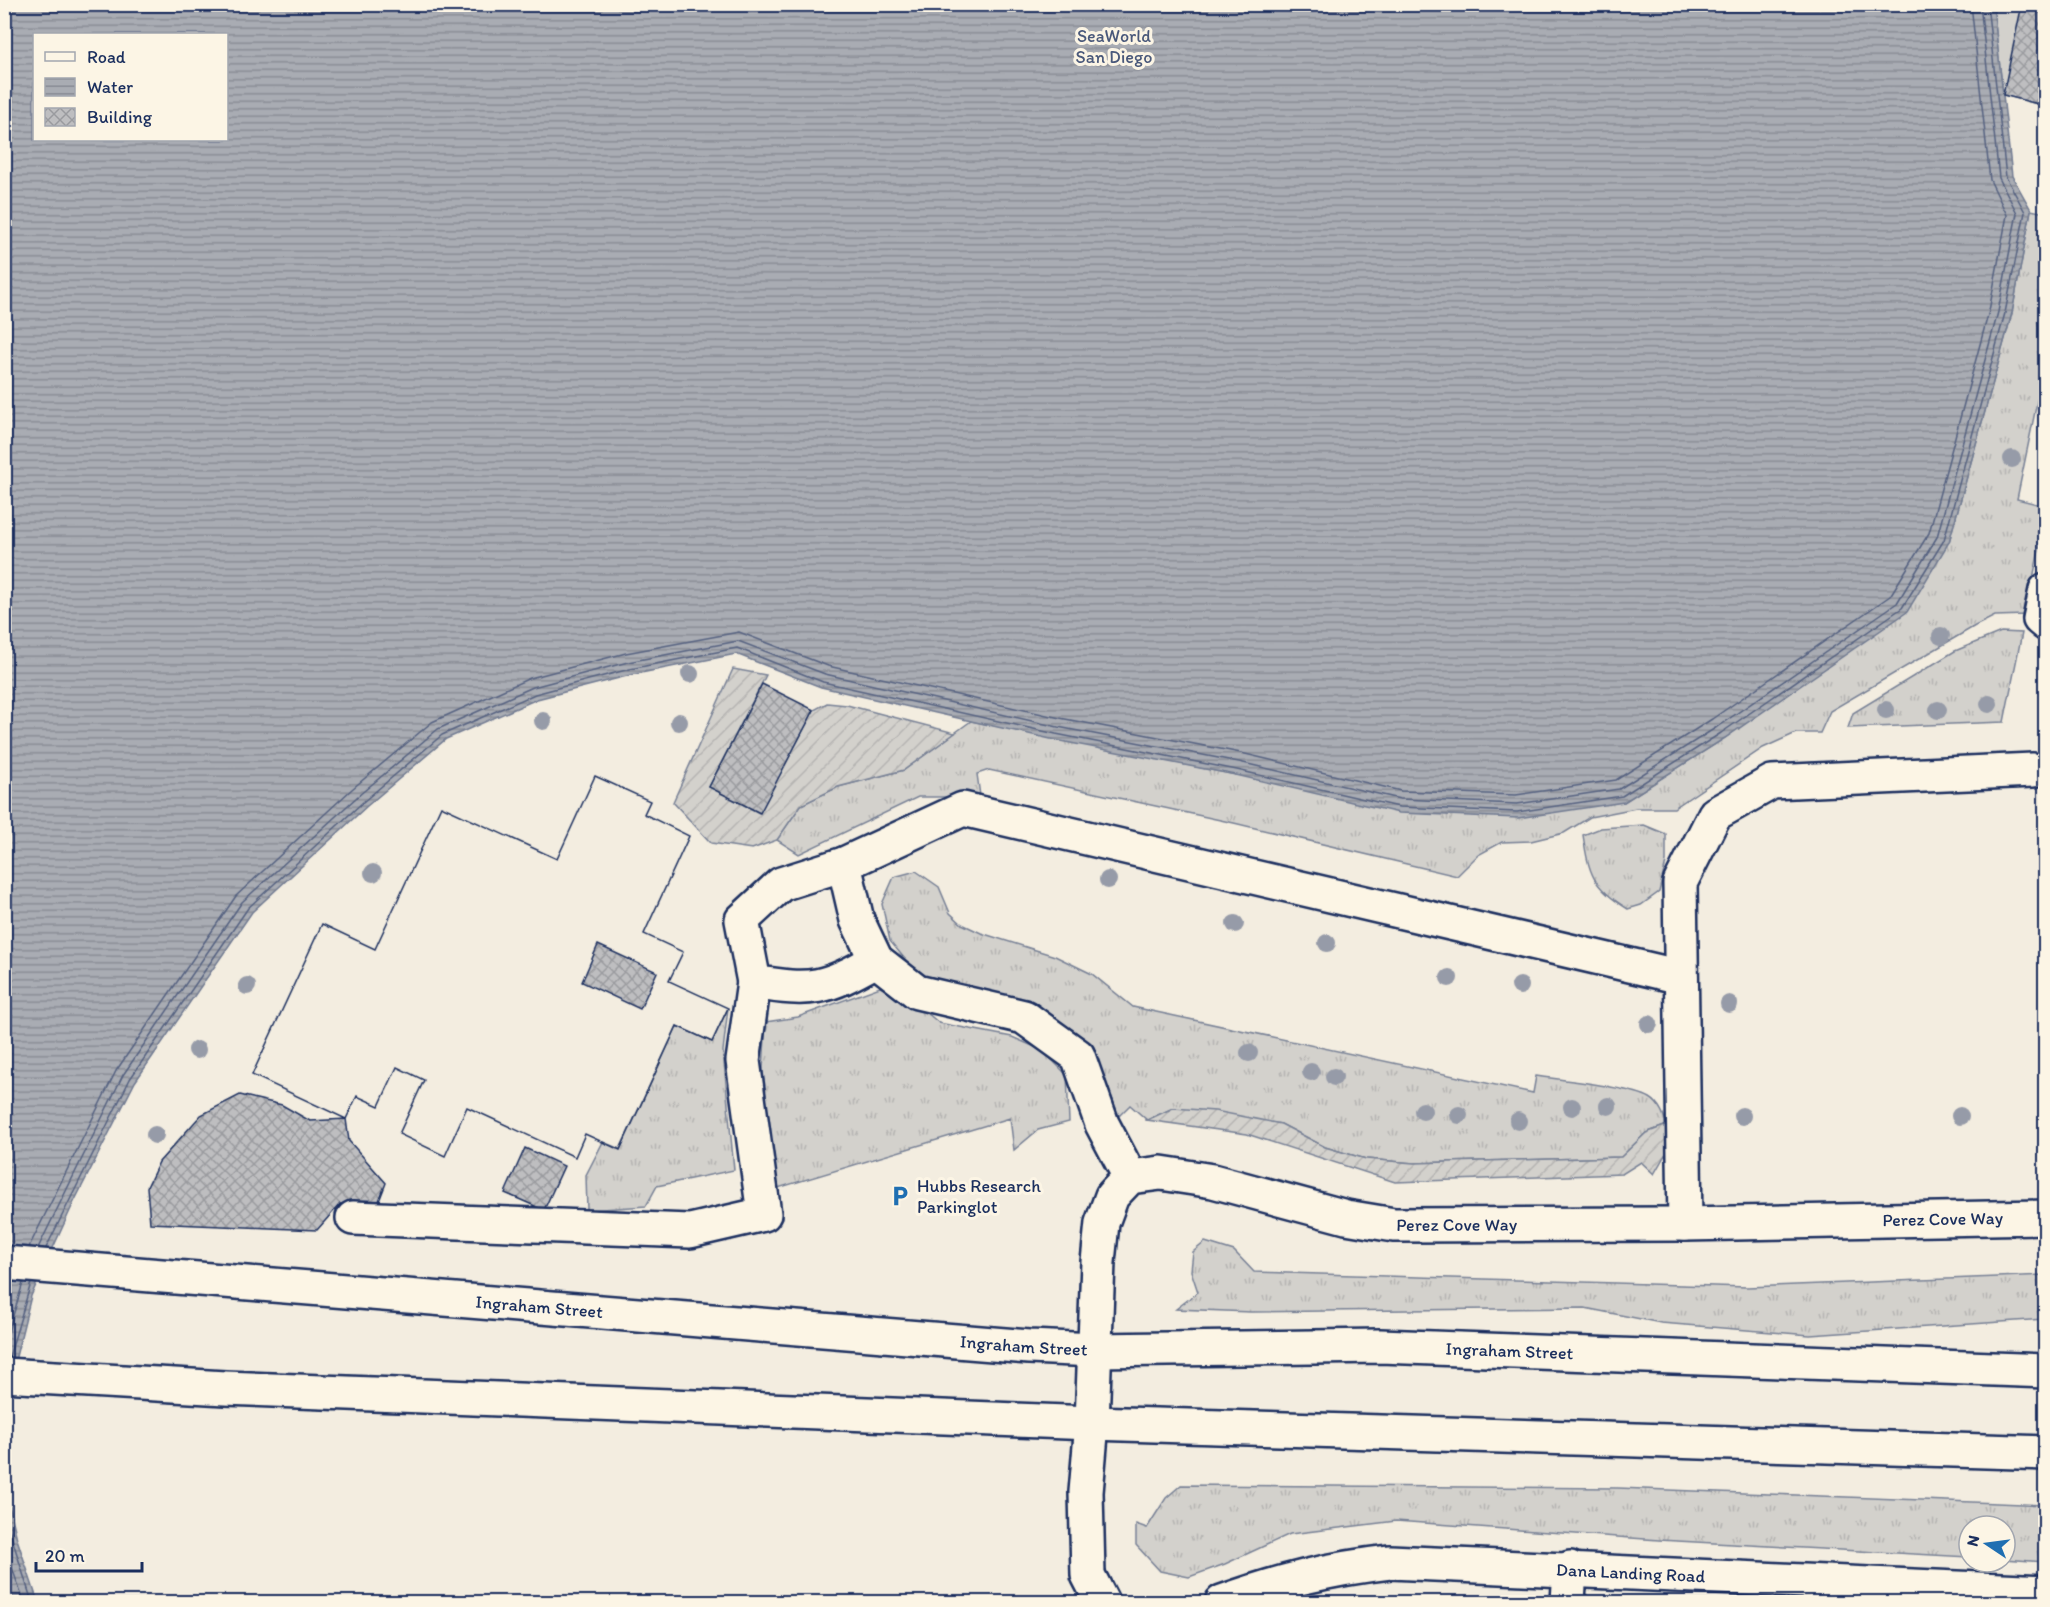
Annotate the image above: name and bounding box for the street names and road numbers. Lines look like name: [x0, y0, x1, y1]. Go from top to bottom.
street label: Perez Cove Way: [1882, 1207, 2004, 1231]
street label: Perez Cove Way: [1396, 1214, 1518, 1236]
street label: Ingraham Street: [475, 1291, 604, 1323]
street label: Ingraham Street: [959, 1330, 1088, 1361]
street label: Ingraham Street: [1445, 1337, 1574, 1364]
street label: Dana Landing Road: [1556, 1559, 1706, 1587]

